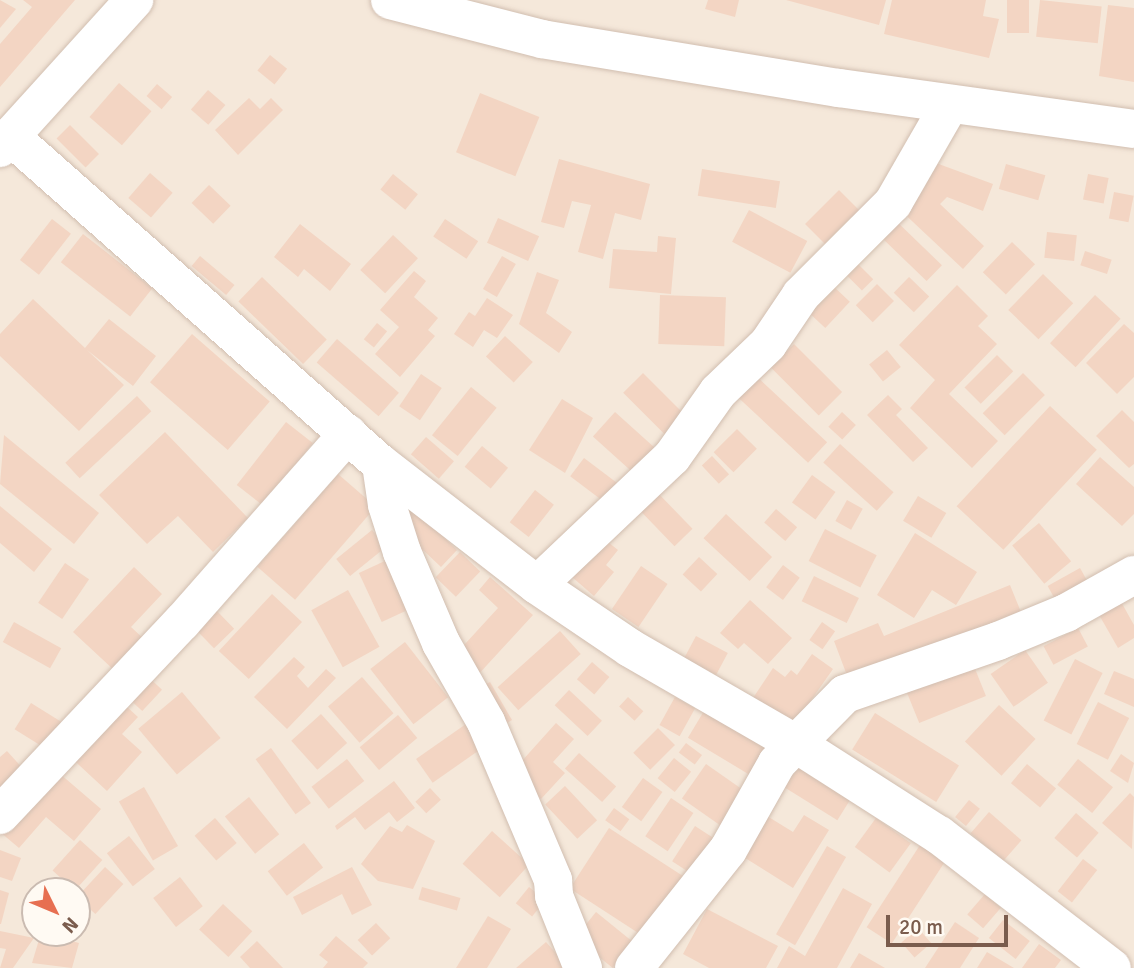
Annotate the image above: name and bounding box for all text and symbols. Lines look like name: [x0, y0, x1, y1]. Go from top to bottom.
north arrow: [21, 877, 91, 947]
scale bar: [889, 902, 1012, 946]
text: N: [57, 912, 83, 938]
text: 20 m: [899, 914, 943, 940]

